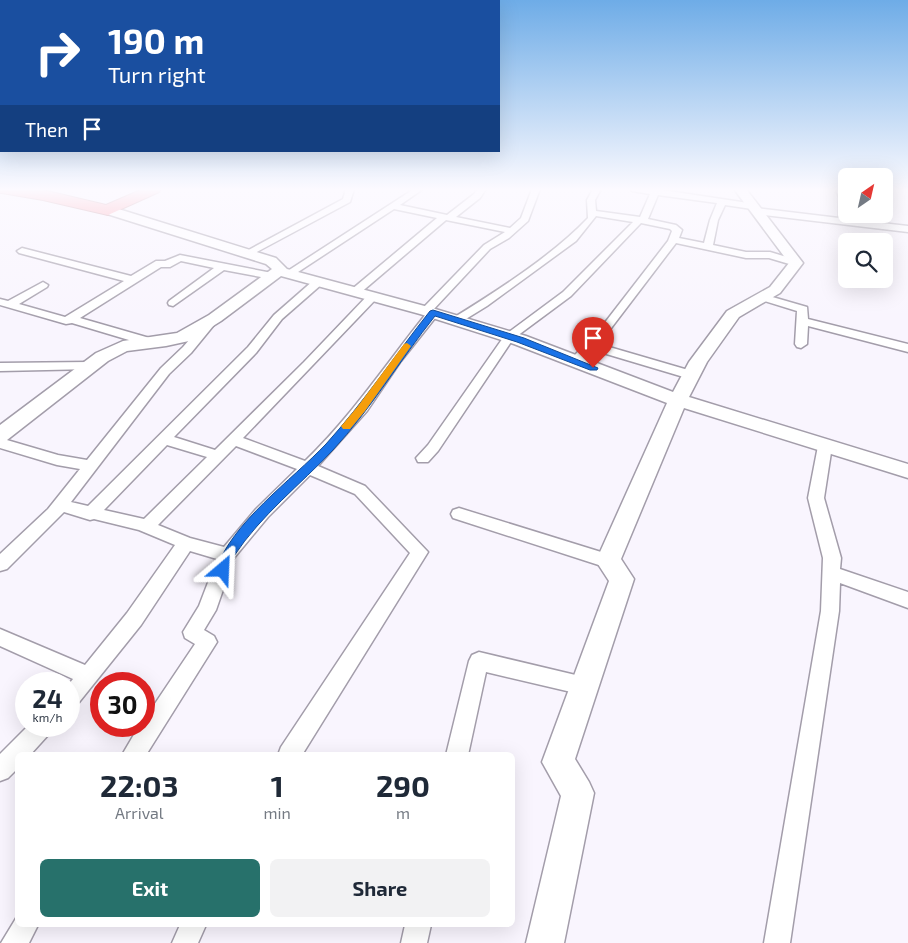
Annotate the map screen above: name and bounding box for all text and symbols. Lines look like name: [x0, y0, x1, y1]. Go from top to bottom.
text: 190 m: [108, 19, 204, 61]
icon: right: [25, 20, 90, 85]
text: Turn right: [108, 61, 206, 87]
icon: arrive: [78, 115, 106, 143]
text: Then: [25, 118, 68, 141]
north arrow: [838, 168, 892, 222]
map controls: [838, 168, 893, 288]
button: search: [838, 233, 893, 288]
pin: [572, 317, 614, 368]
icon: arrive: [579, 324, 607, 352]
position arrow: [196, 543, 248, 595]
speed limit sign: 30: [90, 672, 155, 737]
text: 24: [32, 683, 63, 713]
text: km/h: [33, 710, 62, 724]
text: 22:03: [100, 767, 179, 803]
text: 1: [271, 767, 284, 803]
text: 290: [376, 767, 430, 803]
text: Arrival: [115, 803, 164, 822]
text: min: [264, 803, 291, 822]
text: m: [396, 803, 410, 822]
button: Exit: [40, 859, 260, 917]
button: Share: [270, 859, 490, 917]

